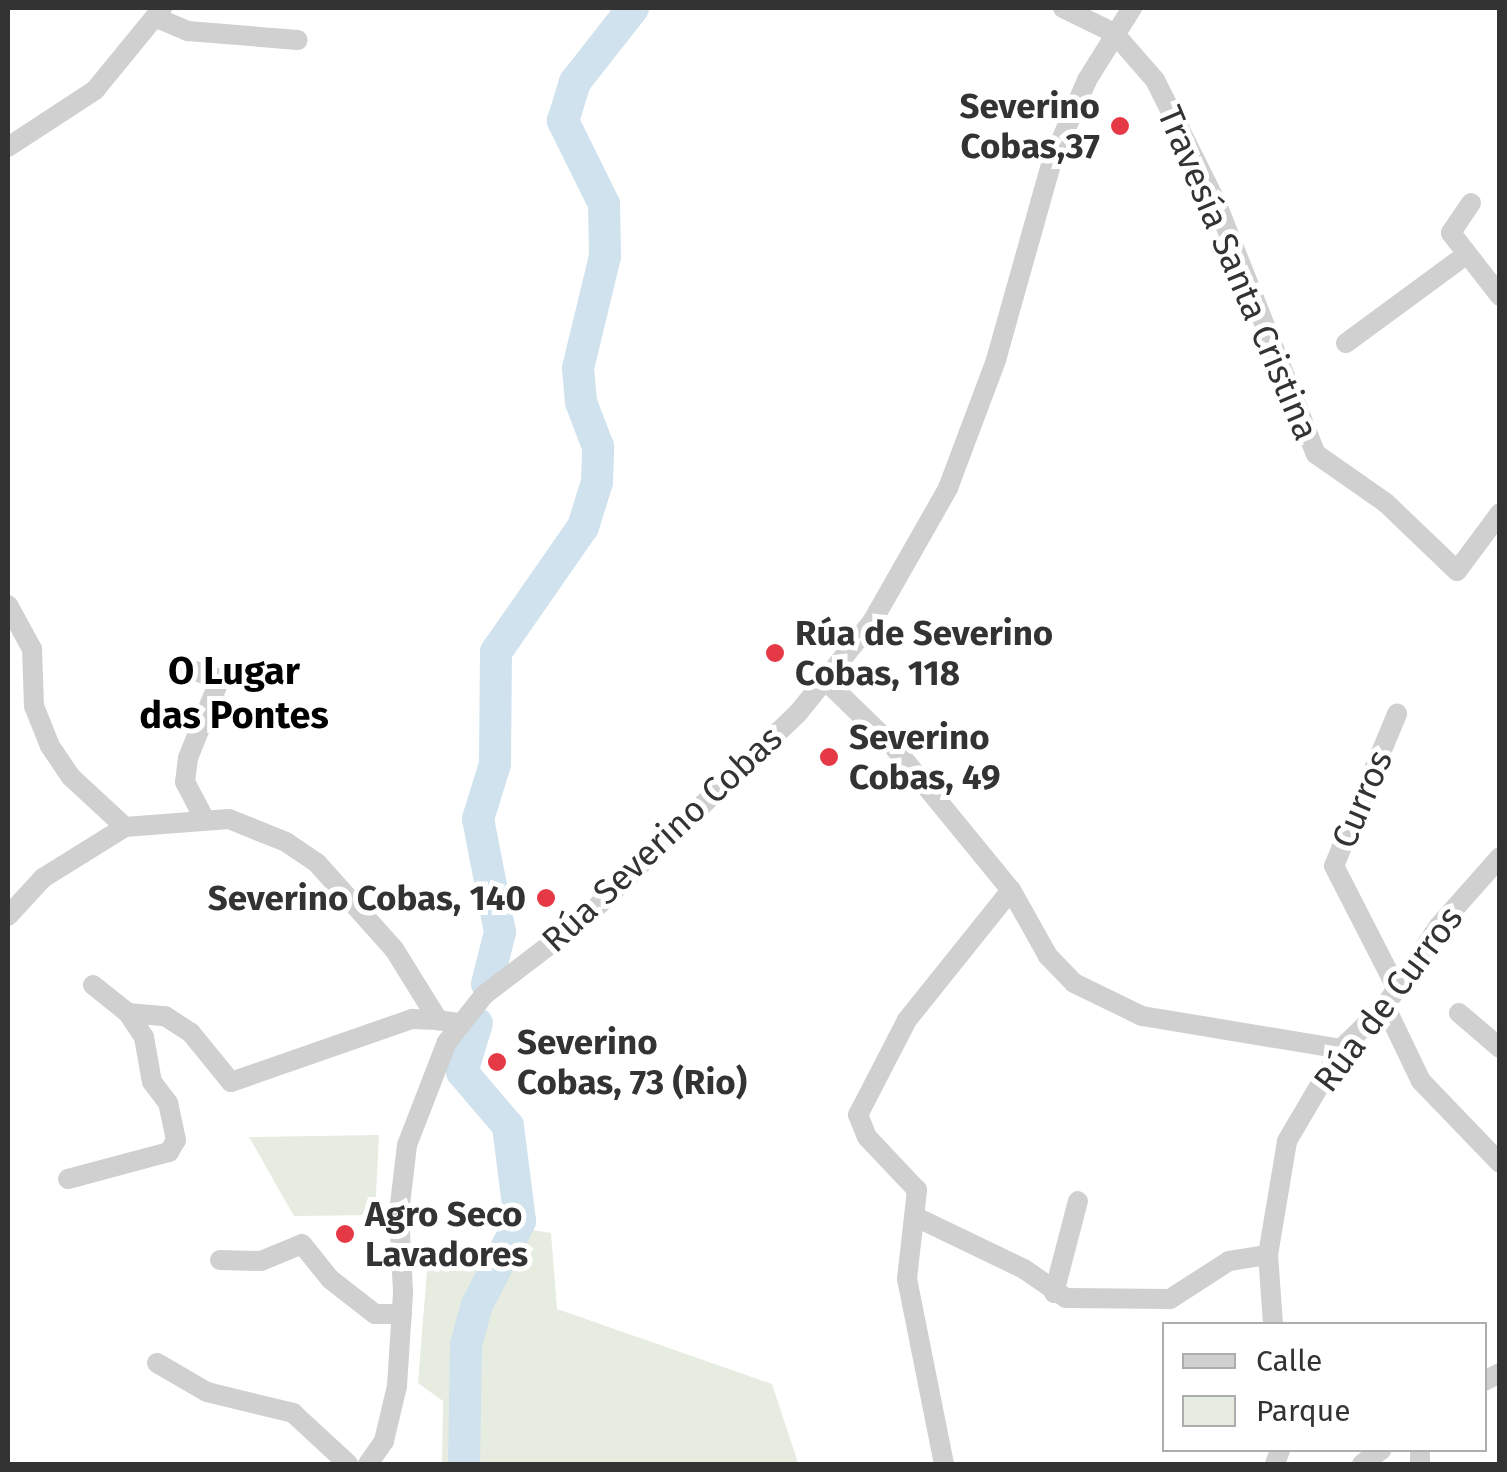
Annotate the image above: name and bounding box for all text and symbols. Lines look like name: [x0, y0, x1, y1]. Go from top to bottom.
place label: Severino Cobas,37: [959, 85, 1100, 167]
street label: Travesía Santa Cristina: [1149, 100, 1327, 446]
marker: Severino Cobas,37: [1109, 115, 1131, 137]
place label: Rúa de Severino Cobas, 118: [795, 612, 1053, 694]
marker: Rúa de Severino Cobas, 118: [764, 642, 786, 664]
district label: O Lugar das Pontes: [139, 649, 329, 738]
place label: Severino Cobas, 49: [849, 716, 1001, 798]
street label: Rúa Severino Cobas: [533, 717, 791, 961]
street label: Curros: [1323, 744, 1401, 854]
marker: Severino Cobas, 49: [818, 746, 840, 768]
place label: Severino Cobas, 140: [208, 877, 526, 919]
marker: Severino Cobas, 140: [535, 887, 557, 909]
street label: Rúa de Curros: [1305, 898, 1471, 1100]
place label: Severino Cobas, 73 (Rio): [517, 1021, 747, 1103]
marker: Severino Cobas, 73 (Rio): [486, 1051, 508, 1073]
place label: Agro Seco Lavadores: [365, 1193, 528, 1275]
marker: Agro Seco Lavadores: [334, 1223, 356, 1245]
legend: [1162, 1322, 1487, 1452]
text: Calle: [1256, 1343, 1322, 1379]
text: Parque: [1256, 1393, 1351, 1429]

